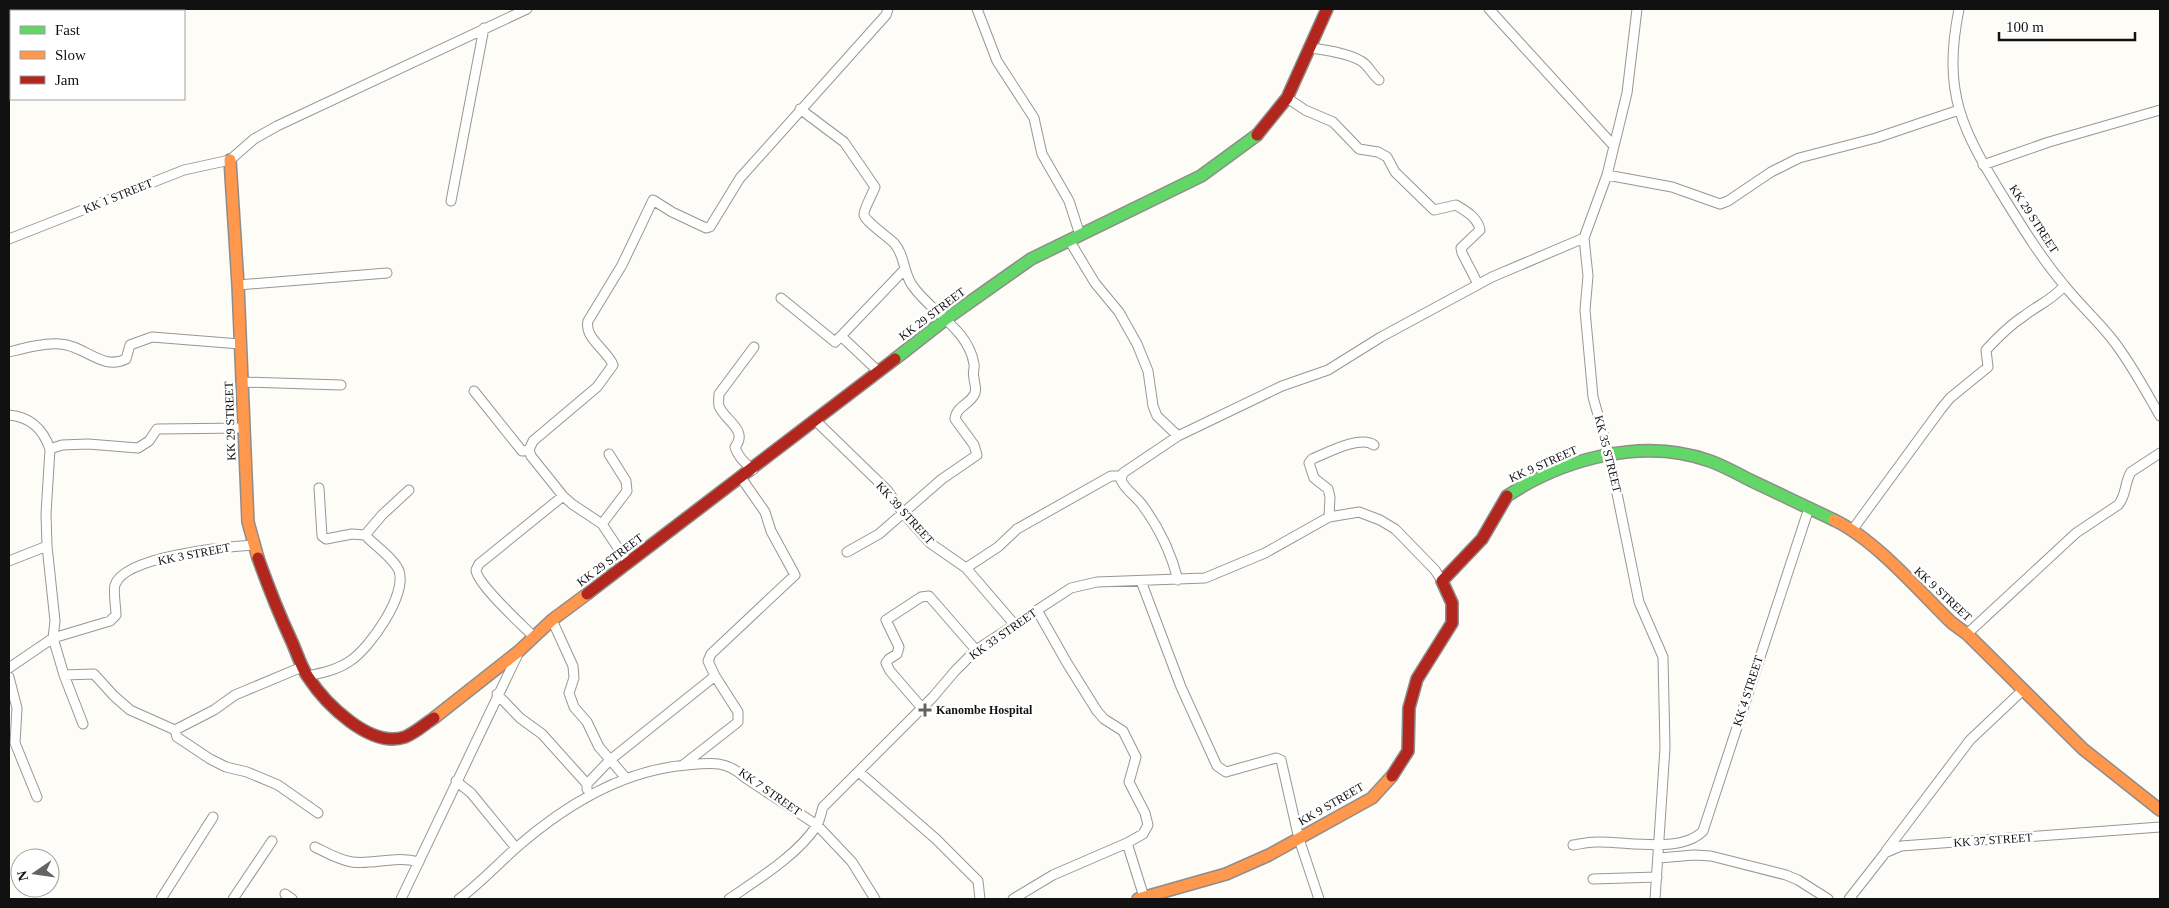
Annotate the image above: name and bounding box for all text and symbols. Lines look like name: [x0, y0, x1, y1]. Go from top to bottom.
legend: [10, 10, 185, 100]
scale bar: [1999, 10, 2135, 42]
text: 100 m: [2006, 19, 2044, 35]
text: Fast: [55, 22, 81, 38]
text: Slow: [55, 47, 86, 63]
text: Jam: [55, 72, 79, 88]
street label: KK 1 STREET: [81, 176, 155, 216]
street label: KK 29 STREET: [2007, 182, 2062, 257]
street label: KK 29 STREET: [896, 284, 968, 343]
street label: KK 29 STREET: [222, 380, 238, 461]
street label: KK 35 STREET: [1592, 414, 1625, 495]
street label: KK 9 STREET: [1507, 442, 1580, 485]
street label: KK 39 STREET: [873, 479, 937, 548]
street label: KK 29 STREET: [574, 530, 646, 589]
street label: KK 3 STREET: [157, 540, 232, 568]
street label: KK 9 STREET: [1911, 564, 1975, 625]
street label: KK 33 STREET: [966, 605, 1040, 662]
street label: KK 4 STREET: [1730, 653, 1766, 728]
marker: Kanombe Hospital: [918, 703, 932, 717]
place label: Kanombe Hospital: [936, 703, 1033, 717]
street label: KK 7 STREET: [736, 765, 805, 819]
street label: KK 9 STREET: [1296, 779, 1367, 828]
street label: KK 37 STREET: [1953, 830, 2034, 850]
north arrow: [10, 848, 60, 898]
text: N: [14, 869, 31, 882]

